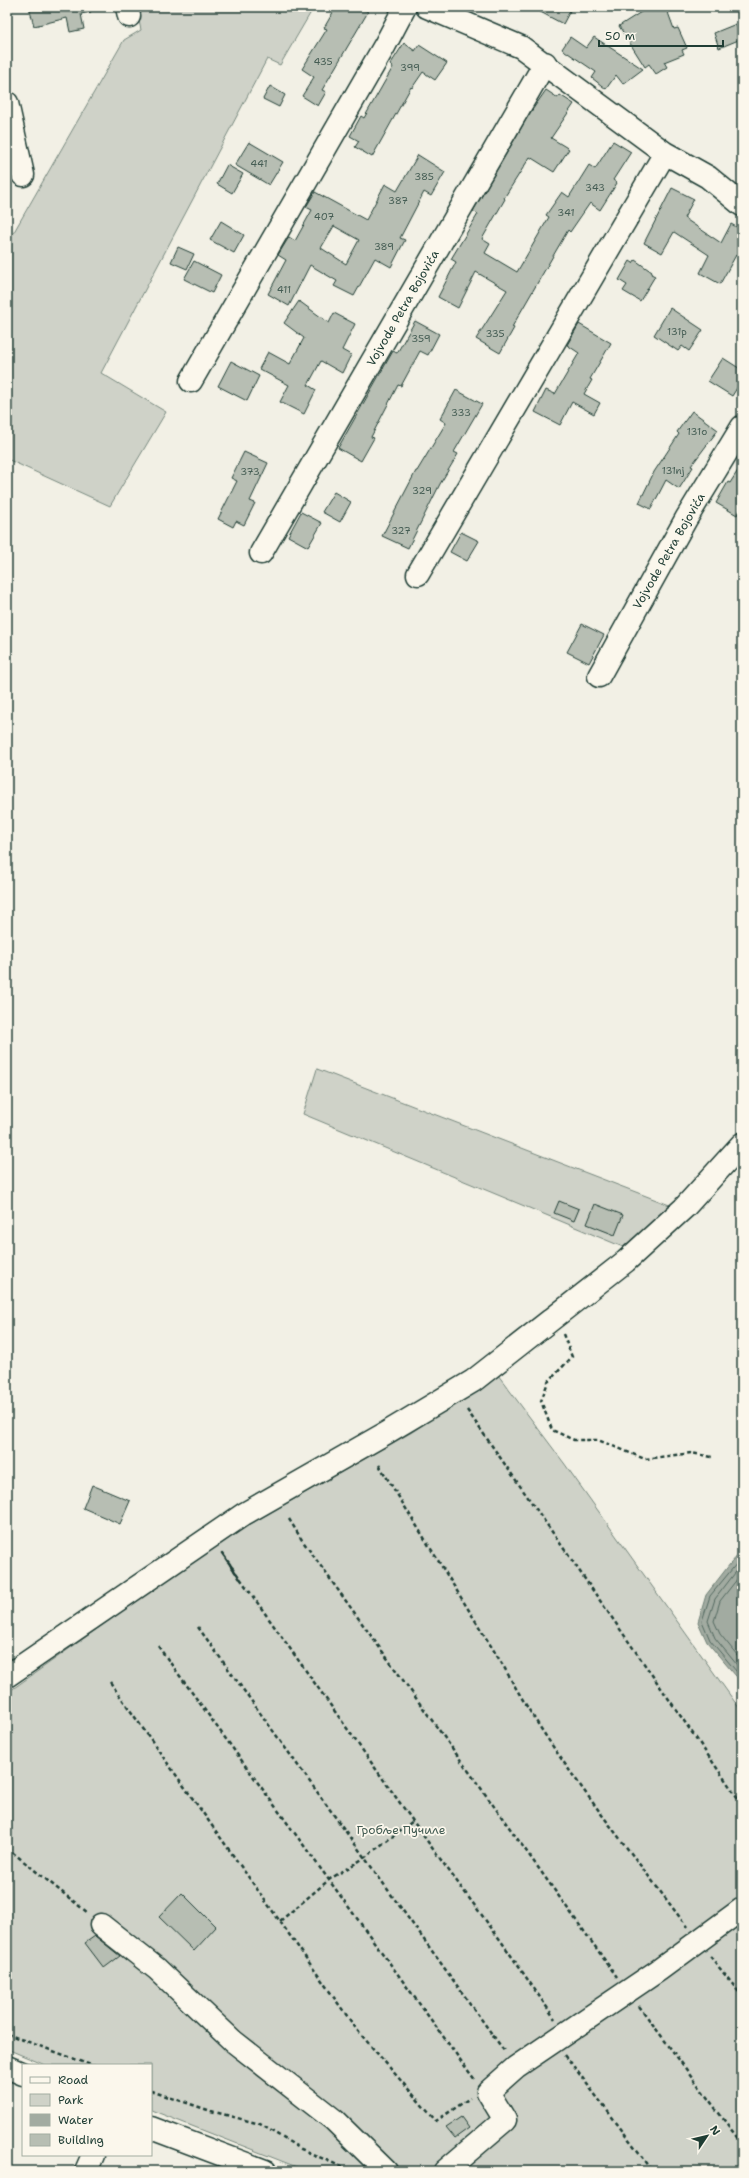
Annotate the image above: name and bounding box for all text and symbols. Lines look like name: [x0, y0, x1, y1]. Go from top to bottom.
scale bar: [599, 22, 723, 48]
text: 50 m: [605, 28, 635, 44]
house number: 435: [313, 55, 333, 68]
house number: 399: [400, 61, 420, 74]
house number: 441: [250, 157, 268, 170]
house number: 385: [414, 170, 434, 183]
house number: 343: [585, 181, 605, 194]
house number: 387: [388, 194, 408, 207]
house number: 341: [557, 206, 575, 219]
house number: 407: [314, 210, 334, 223]
house number: 389: [374, 240, 394, 253]
street label: Vojvode Petra Bojovića: [363, 247, 443, 369]
house number: 411: [277, 283, 291, 296]
house number: 131p: [667, 325, 687, 338]
house number: 335: [485, 327, 505, 340]
house number: 359: [411, 332, 431, 345]
house number: 333: [451, 406, 471, 419]
house number: 131o: [687, 425, 707, 438]
house number: 131nj: [662, 464, 685, 477]
house number: 373: [240, 465, 260, 478]
house number: 329: [412, 484, 432, 497]
street label: Vojvode Petra Bojovića: [629, 490, 709, 612]
house number: 327: [391, 524, 411, 537]
park label: Гробље Пучиле: [356, 1822, 446, 1838]
legend: [22, 2064, 152, 2156]
text: Road: [58, 2072, 89, 2088]
text: Park: [58, 2092, 84, 2108]
text: Water: [58, 2112, 94, 2128]
north arrow: [687, 2116, 727, 2156]
text: N: [706, 2123, 724, 2139]
text: Building: [58, 2132, 104, 2148]

